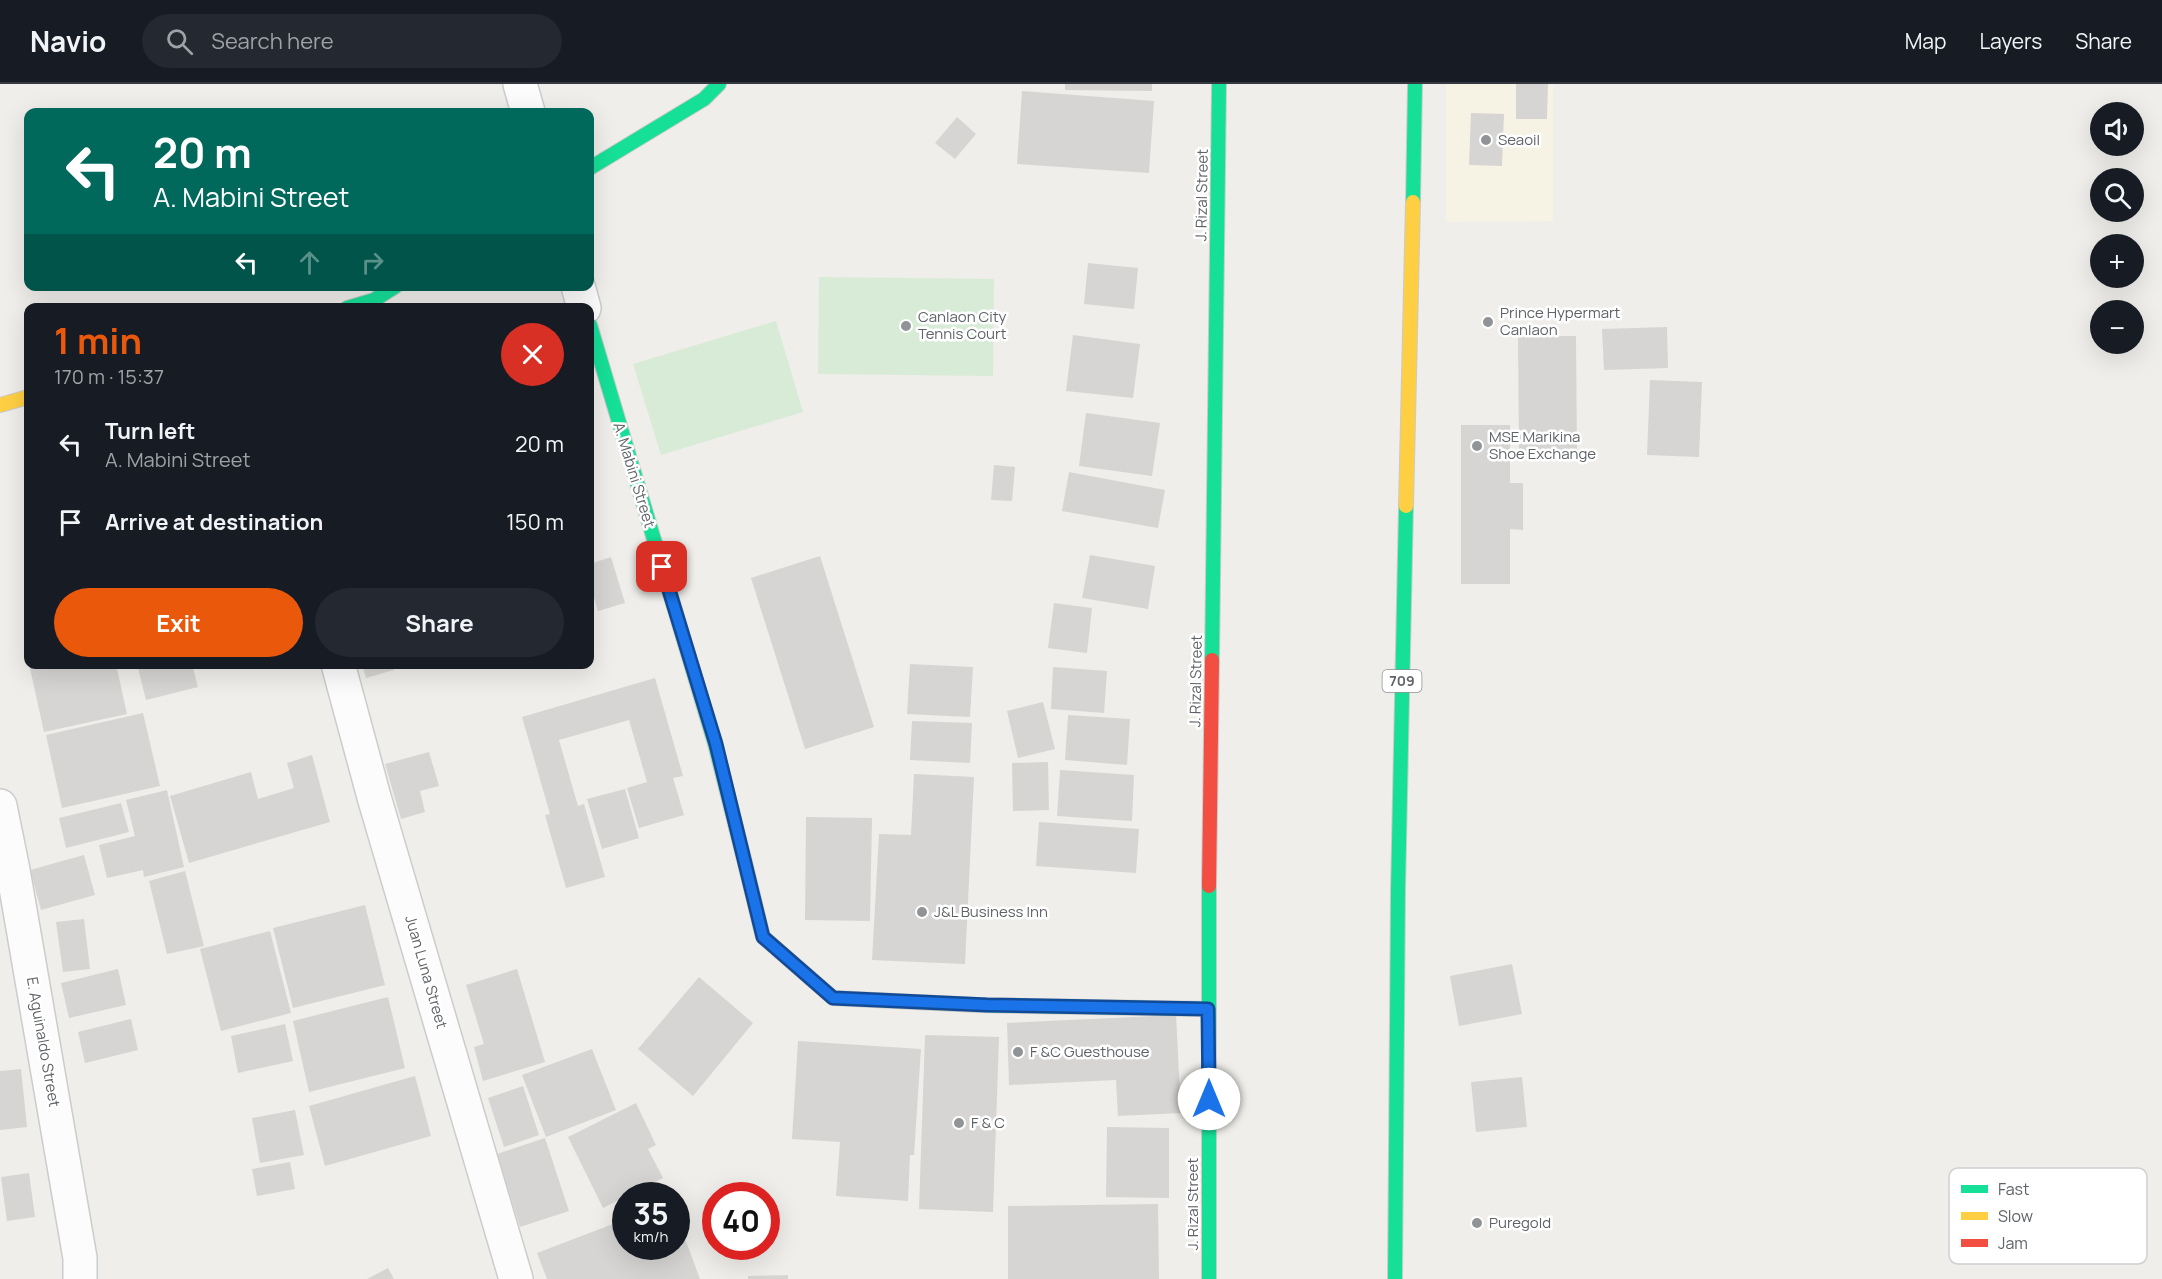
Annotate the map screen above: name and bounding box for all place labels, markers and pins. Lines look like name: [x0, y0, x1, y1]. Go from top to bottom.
place label: Seaoil: [1498, 129, 1540, 150]
marker: Seaoil: [1479, 133, 1493, 147]
place label: Prince Hypermart Canlaon: [1500, 302, 1620, 340]
place label: Canlaon City Tennis Court: [918, 306, 1007, 344]
marker: Prince Hypermart Canlaon: [1481, 315, 1495, 329]
marker: Canlaon City Tennis Court: [899, 319, 913, 333]
place label: MSE Marikina Shoe Exchange: [1489, 426, 1596, 464]
marker: MSE Marikina Shoe Exchange: [1470, 439, 1484, 453]
pin: [636, 541, 687, 592]
place label: J&L Business Inn: [934, 901, 1048, 922]
marker: J&L Business Inn: [915, 905, 929, 919]
place label: F &C Guesthouse: [1030, 1041, 1150, 1062]
marker: F &C Guesthouse: [1011, 1045, 1025, 1059]
place label: F & C: [971, 1112, 1005, 1133]
marker: F & C: [952, 1116, 966, 1130]
place label: Puregold: [1489, 1212, 1551, 1233]
marker: Puregold: [1470, 1216, 1484, 1230]

